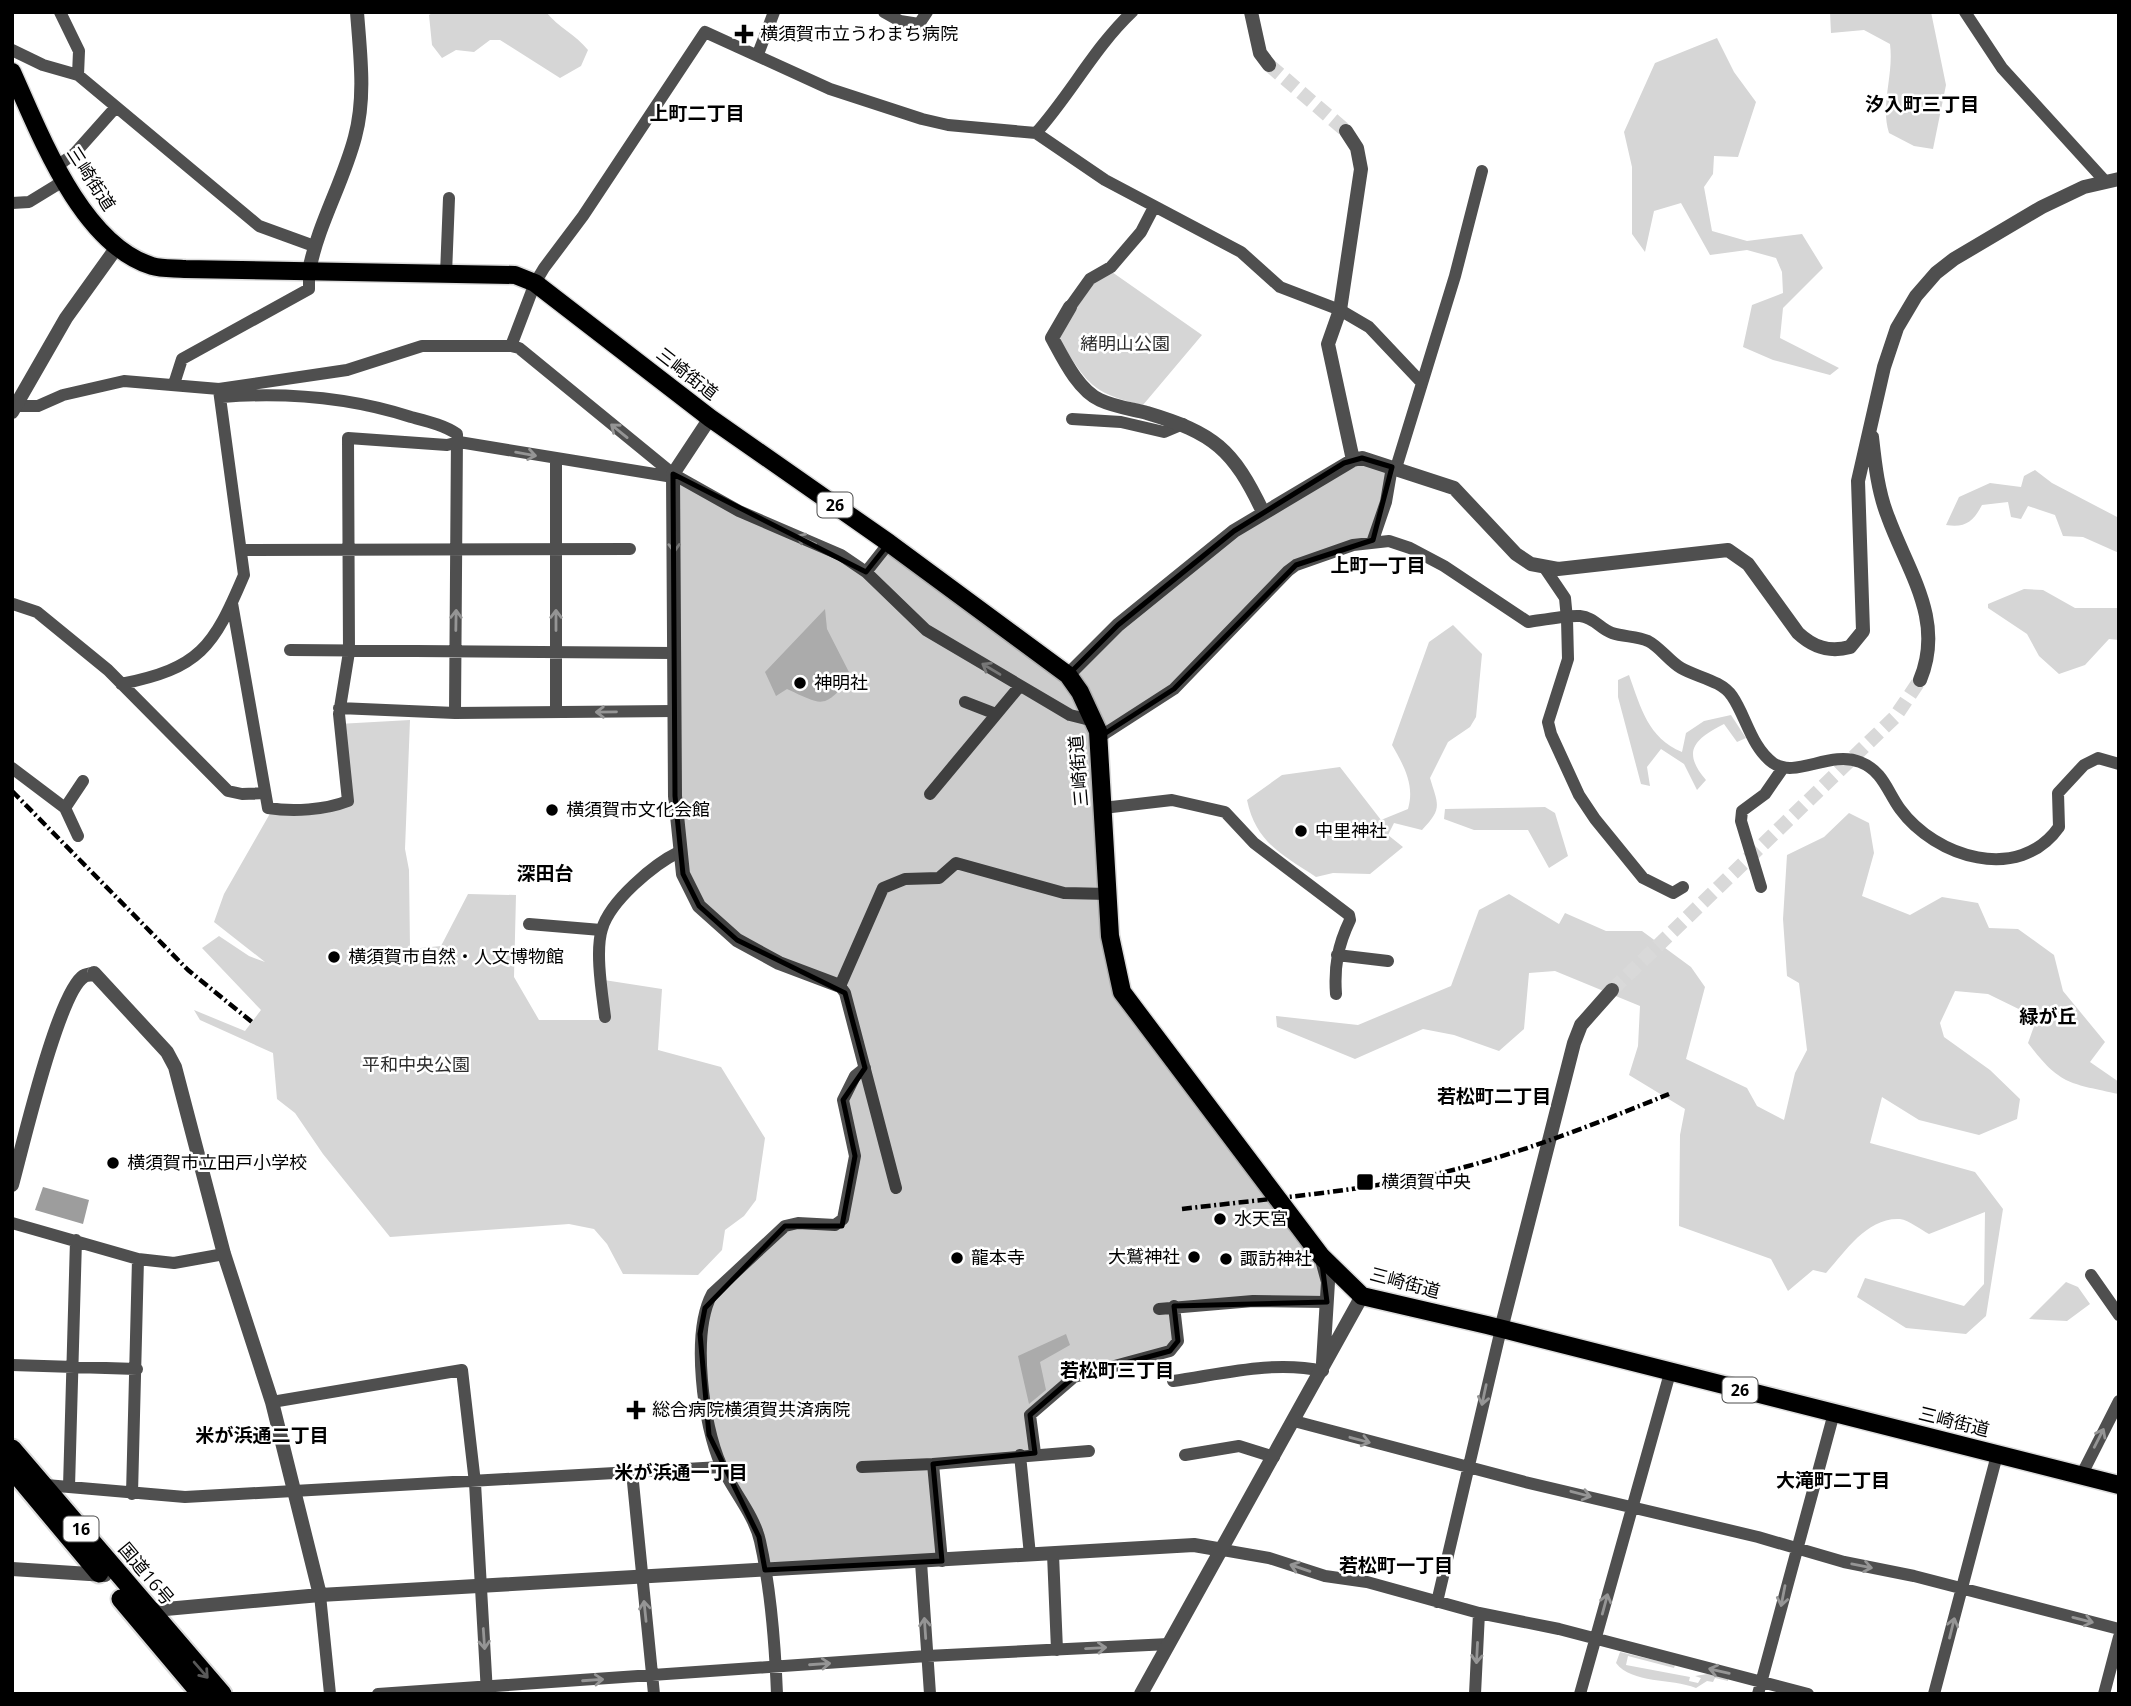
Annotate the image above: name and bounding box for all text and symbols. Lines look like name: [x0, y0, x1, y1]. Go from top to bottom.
place label: 横須賀市立うわまち病院: [760, 21, 958, 45]
marker: 横須賀市立うわまち病院: [734, 24, 754, 44]
district label: 汐入町三丁目: [1865, 91, 1979, 117]
district label: 上町二丁目: [649, 100, 745, 126]
street label: 三崎街道: [62, 142, 122, 215]
park label: 緒明山公園: [1080, 331, 1170, 355]
street label: 三崎街道: [652, 342, 723, 405]
one-way arrow: [611, 423, 629, 439]
one-way arrow: [514, 448, 537, 461]
road number: 26: [818, 492, 852, 518]
one-way arrow: [667, 530, 681, 553]
one-way arrow: [796, 533, 817, 546]
district label: 上町一丁目: [1330, 552, 1426, 578]
one-way arrow: [549, 608, 563, 631]
one-way arrow: [449, 609, 463, 632]
one-way arrow: [981, 662, 1001, 676]
place label: 神明社: [814, 670, 868, 694]
marker: 神明社: [792, 675, 808, 691]
one-way arrow: [595, 705, 618, 718]
street label: 三崎街道: [1063, 734, 1093, 808]
place label: 横須賀市文化会館: [566, 797, 710, 821]
marker: 横須賀市文化会館: [544, 802, 560, 818]
place label: 中里神社: [1315, 818, 1387, 842]
marker: 中里神社: [1293, 823, 1309, 839]
district label: 深田台: [516, 860, 574, 886]
place label: 横須賀市自然・人文博物館: [348, 944, 564, 968]
marker: 横須賀市自然・人文博物館: [326, 949, 342, 965]
district label: 緑が丘: [2019, 1003, 2077, 1029]
park label: 平和中央公園: [362, 1052, 470, 1076]
district label: 若松町二丁目: [1437, 1083, 1551, 1109]
place label: 横須賀市立田戸小学校: [127, 1150, 307, 1174]
marker: 横須賀市立田戸小学校: [105, 1155, 121, 1171]
place label: 横須賀中央: [1381, 1169, 1471, 1193]
marker: 横須賀中央: [1355, 1172, 1375, 1192]
place label: 水天宮: [1234, 1206, 1288, 1230]
marker: 水天宮: [1212, 1211, 1228, 1227]
place label: 大鷲神社: [1108, 1244, 1180, 1268]
place label: 龍本寺: [971, 1245, 1025, 1269]
place label: 諏訪神社: [1240, 1246, 1312, 1270]
marker: 大鷲神社: [1186, 1249, 1202, 1265]
marker: 龍本寺: [949, 1250, 965, 1266]
marker: 諏訪神社: [1218, 1251, 1234, 1267]
street label: 三崎街道: [1367, 1261, 1443, 1303]
district label: 若松町三丁目: [1060, 1357, 1174, 1383]
road number: 26: [1722, 1378, 1758, 1402]
one-way arrow: [1477, 1383, 1491, 1406]
place label: 総合病院横須賀共済病院: [652, 1397, 850, 1421]
marker: 総合病院横須賀共済病院: [626, 1400, 646, 1420]
street label: 三崎街道: [1916, 1401, 1992, 1441]
district label: 米が浜通二丁目: [195, 1422, 329, 1448]
one-way arrow: [2093, 1428, 2107, 1449]
one-way arrow: [1348, 1434, 1371, 1447]
district label: 米が浜通一丁目: [614, 1459, 748, 1485]
district label: 大滝町二丁目: [1776, 1467, 1890, 1493]
one-way arrow: [1569, 1488, 1591, 1501]
road number: 16: [64, 1516, 98, 1541]
street label: 国道16号: [114, 1537, 180, 1610]
district label: 若松町一丁目: [1339, 1552, 1453, 1578]
one-way arrow: [1850, 1559, 1873, 1573]
one-way arrow: [1290, 1561, 1312, 1573]
one-way arrow: [1775, 1584, 1789, 1607]
one-way arrow: [1599, 1594, 1612, 1616]
one-way arrow: [639, 1600, 652, 1622]
one-way arrow: [2071, 1614, 2094, 1627]
one-way arrow: [918, 1617, 931, 1640]
one-way arrow: [1946, 1617, 1959, 1640]
one-way arrow: [477, 1628, 490, 1651]
one-way arrow: [1084, 1641, 1107, 1654]
one-way arrow: [1470, 1642, 1483, 1665]
one-way arrow: [808, 1658, 831, 1671]
one-way arrow: [193, 1661, 209, 1679]
one-way arrow: [1708, 1663, 1730, 1676]
one-way arrow: [581, 1673, 604, 1686]

